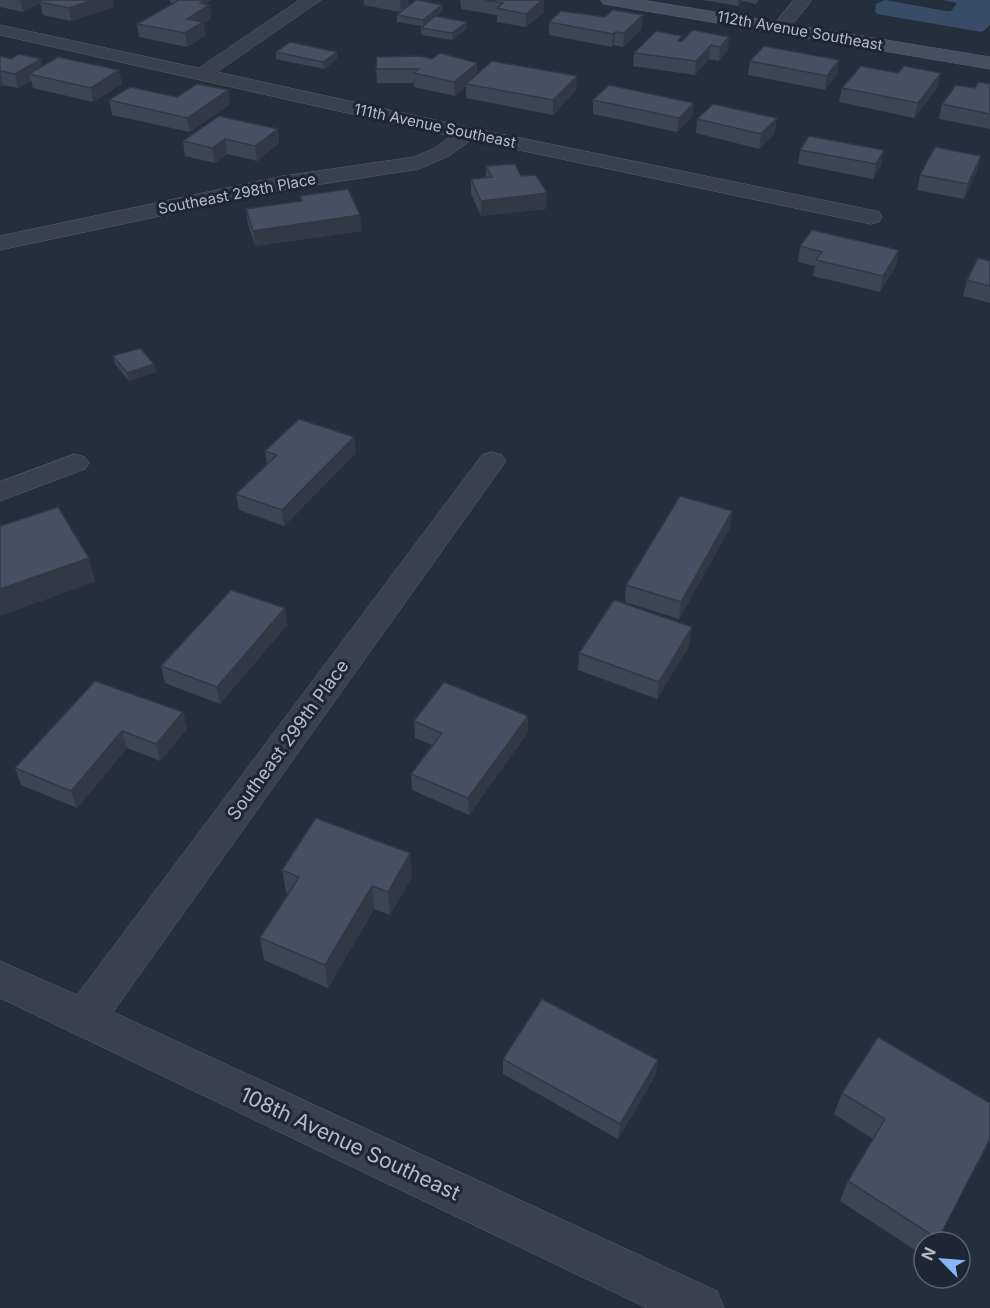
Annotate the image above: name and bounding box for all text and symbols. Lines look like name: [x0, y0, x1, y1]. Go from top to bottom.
street label: 112th Avenue Southeast: [716, 7, 884, 54]
street label: 111th Avenue Southeast: [353, 99, 518, 152]
street label: Southeast 298th Place: [156, 169, 317, 218]
street label: Southeast 299th Place: [222, 656, 353, 824]
street label: 108th Avenue Southeast: [236, 1082, 464, 1206]
north arrow: [912, 1230, 972, 1290]
text: N: [917, 1244, 940, 1263]

